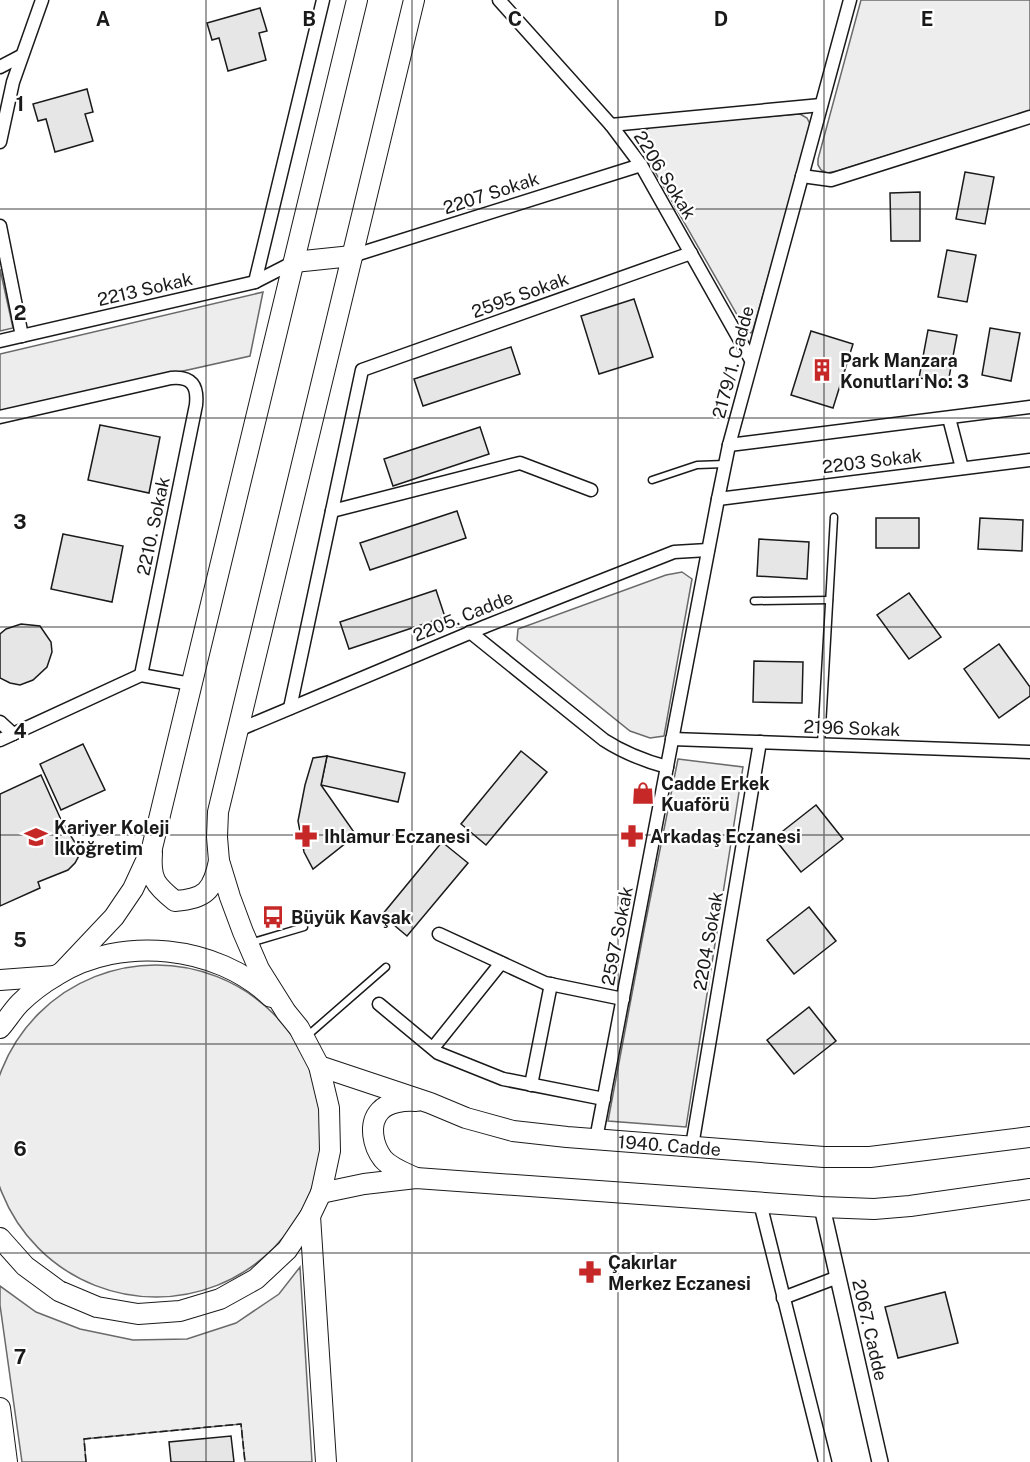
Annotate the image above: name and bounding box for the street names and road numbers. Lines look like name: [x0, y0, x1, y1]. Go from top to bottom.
street label: 2206 Sokak: [630, 127, 700, 223]
street label: 2207 Sokak: [440, 168, 542, 218]
street label: 2213 Sokak: [96, 268, 194, 310]
street label: 2595 Sokak: [469, 268, 571, 322]
street label: 2179/1. Cadde: [708, 303, 758, 421]
street label: 2203 Sokak: [821, 444, 923, 478]
street label: 2210. Sokak: [132, 475, 174, 577]
street label: 2205. Cadde: [410, 586, 516, 646]
street label: 2196 Sokak: [803, 716, 901, 740]
street label: 2597 Sokak: [597, 885, 637, 987]
street label: 2204 Sokak: [689, 890, 727, 992]
street label: 1940. Cadde: [617, 1131, 722, 1159]
street label: 2067. Cadde: [848, 1277, 892, 1383]

